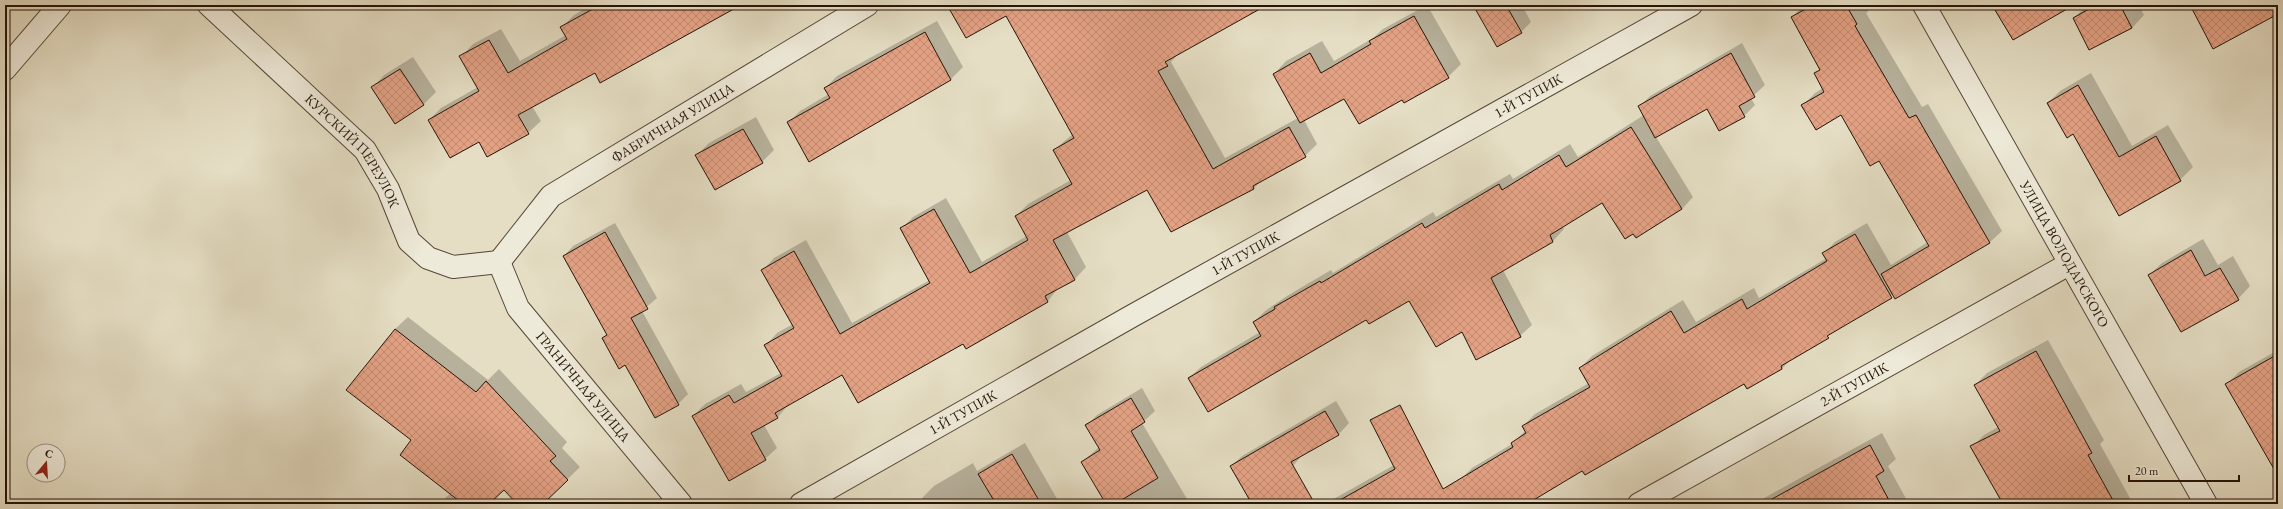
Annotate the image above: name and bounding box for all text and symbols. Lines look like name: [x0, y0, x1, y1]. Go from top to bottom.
street label: 1-Й ТУПИК: [1491, 69, 1566, 122]
street label: ФАБРИЧНАЯ УЛИЦА: [608, 79, 737, 166]
street label: КУРСКИЙ ПЕРЕУЛОК: [301, 90, 404, 211]
street label: УЛИЦА ВОЛОДАРСКОГО: [2016, 177, 2113, 331]
street label: 1-Й ТУПИК: [1208, 227, 1283, 279]
street label: ГРАНИЧНАЯ УЛИЦА: [532, 328, 635, 446]
street label: 2-Й ТУПИК: [1817, 358, 1892, 410]
street label: 1-Й ТУПИК: [926, 385, 1000, 439]
north arrow: [26, 443, 66, 483]
text: С: [43, 446, 55, 461]
scale bar: [2129, 457, 2239, 483]
text: 20 m: [2135, 463, 2159, 479]

